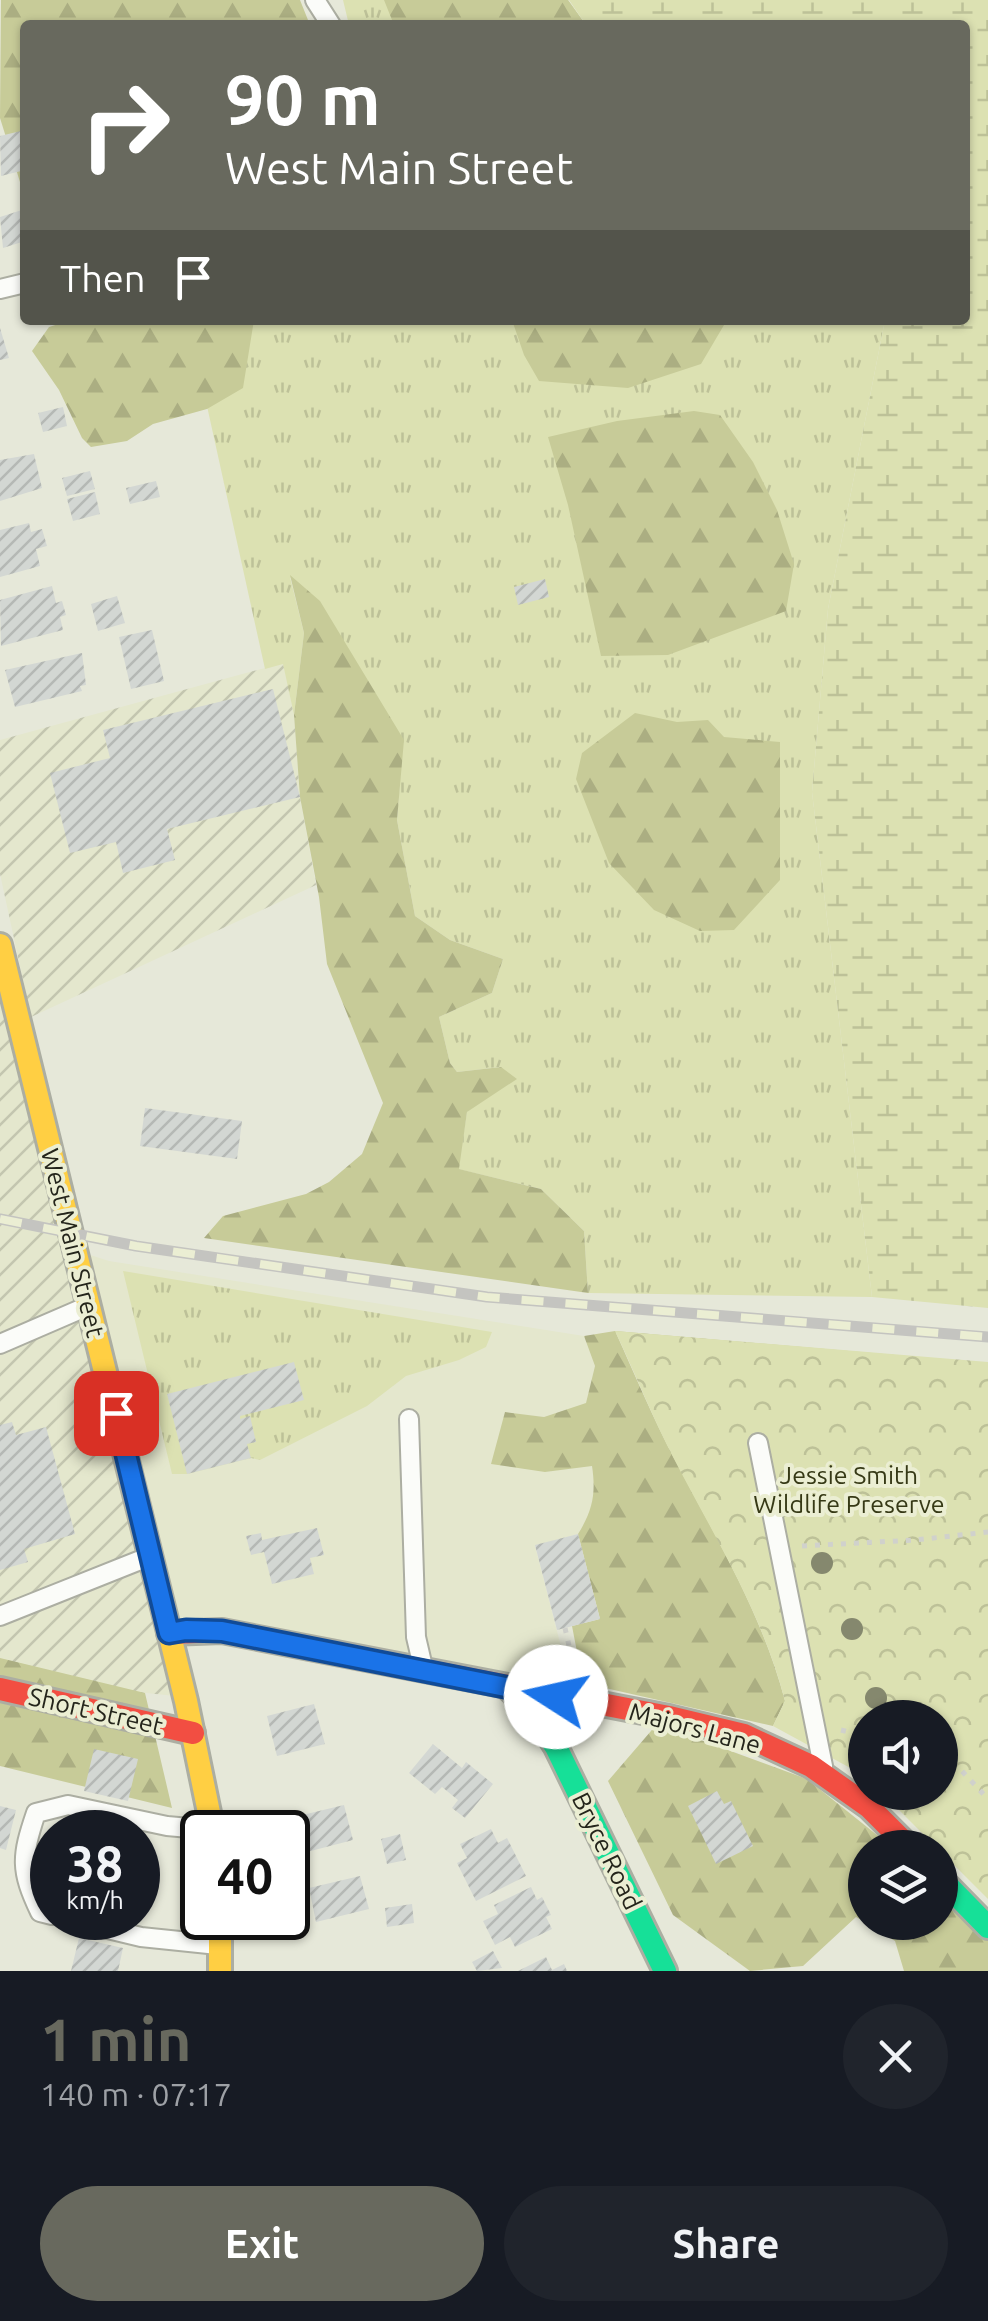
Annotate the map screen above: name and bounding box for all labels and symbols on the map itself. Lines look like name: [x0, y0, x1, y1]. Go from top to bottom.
street label: West Main Street: [36, 1146, 110, 1340]
pin: [74, 1371, 159, 1456]
park label: Jessie Smith Wildlife Preserve: [753, 1461, 945, 1518]
position arrow: [504, 1645, 608, 1749]
street label: Short Street: [26, 1682, 166, 1740]
street label: Majors Lane: [626, 1697, 764, 1759]
street label: Bryce Road: [567, 1788, 647, 1914]
speed limit sign: 40: [180, 1810, 310, 1940]

